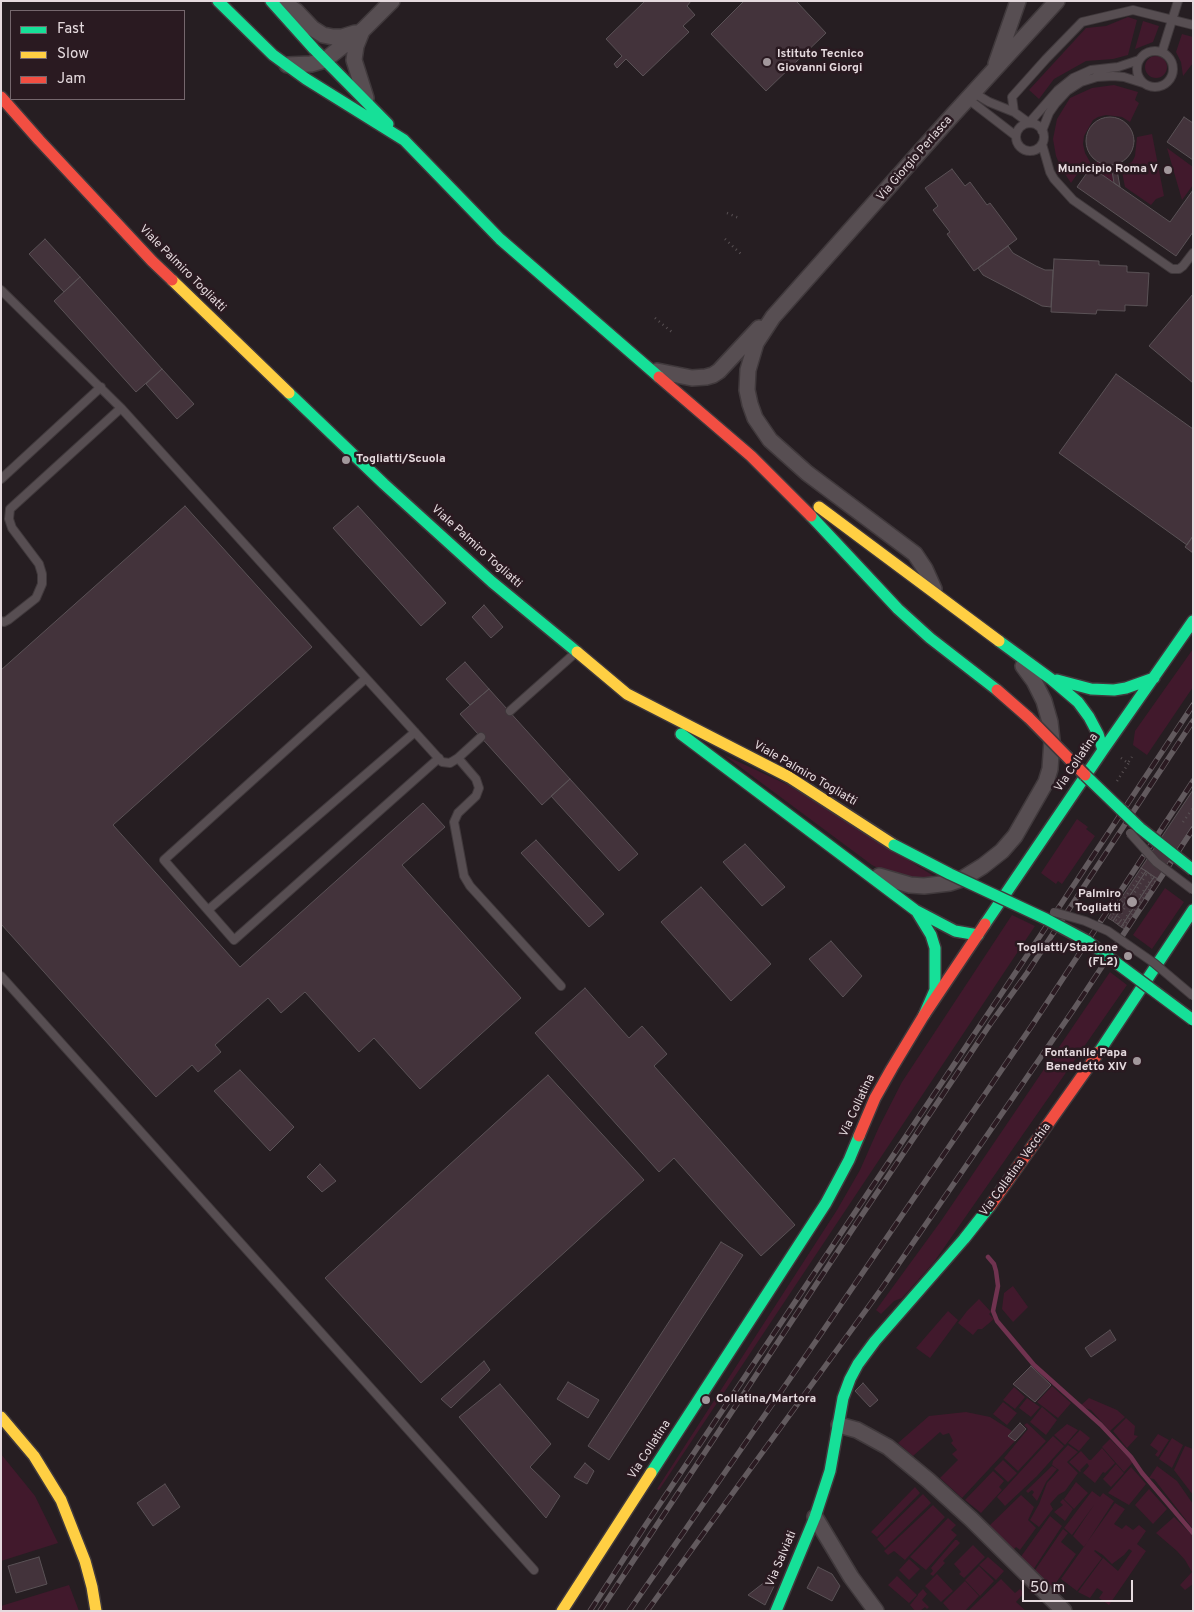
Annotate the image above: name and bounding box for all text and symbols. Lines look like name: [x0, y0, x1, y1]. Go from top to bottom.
legend: [10, 10, 185, 100]
text: Fast: [57, 20, 85, 39]
text: Slow: [57, 45, 89, 64]
place label: Istituto Tecnico Giovanni Giorgi: [777, 48, 864, 76]
marker: Istituto Tecnico Giovanni Giorgi: [761, 56, 773, 68]
text: Jam: [57, 70, 86, 89]
street label: Via Giorgio Perlasca: [874, 114, 956, 204]
place label: Municipio Roma V: [1058, 163, 1158, 177]
marker: Municipio Roma V: [1162, 164, 1174, 176]
street label: Viale Palmiro Togliatti: [136, 223, 228, 315]
place label: Togliatti/Scuola: [356, 453, 446, 467]
marker: Togliatti/Scuola: [340, 454, 352, 466]
street label: Viale Palmiro Togliatti: [428, 502, 524, 592]
street label: Via Collatina: [1052, 731, 1102, 795]
street label: Viale Palmiro Togliatti: [751, 738, 859, 810]
place label: Palmiro Togliatti: [1075, 888, 1121, 916]
marker: Palmiro Togliatti: [1125, 895, 1139, 909]
place label: Togliatti/Stazione (FL2): [1017, 942, 1118, 970]
marker: Togliatti/Stazione (FL2): [1122, 950, 1134, 962]
place label: Fontanile Papa Benedetto XIV: [1044, 1047, 1127, 1075]
marker: Fontanile Papa Benedetto XIV: [1131, 1055, 1143, 1067]
street label: Via Collatina: [837, 1072, 879, 1140]
street label: Via Collatina Vecchia: [977, 1121, 1055, 1219]
place label: Collatina/Martora: [716, 1393, 816, 1407]
marker: Collatina/Martora: [700, 1394, 712, 1406]
street label: Via Collatina: [626, 1418, 674, 1482]
street label: Via Salviati: [764, 1529, 800, 1589]
scale bar: [1024, 1570, 1135, 1602]
text: 50 m: [1030, 1579, 1065, 1598]

